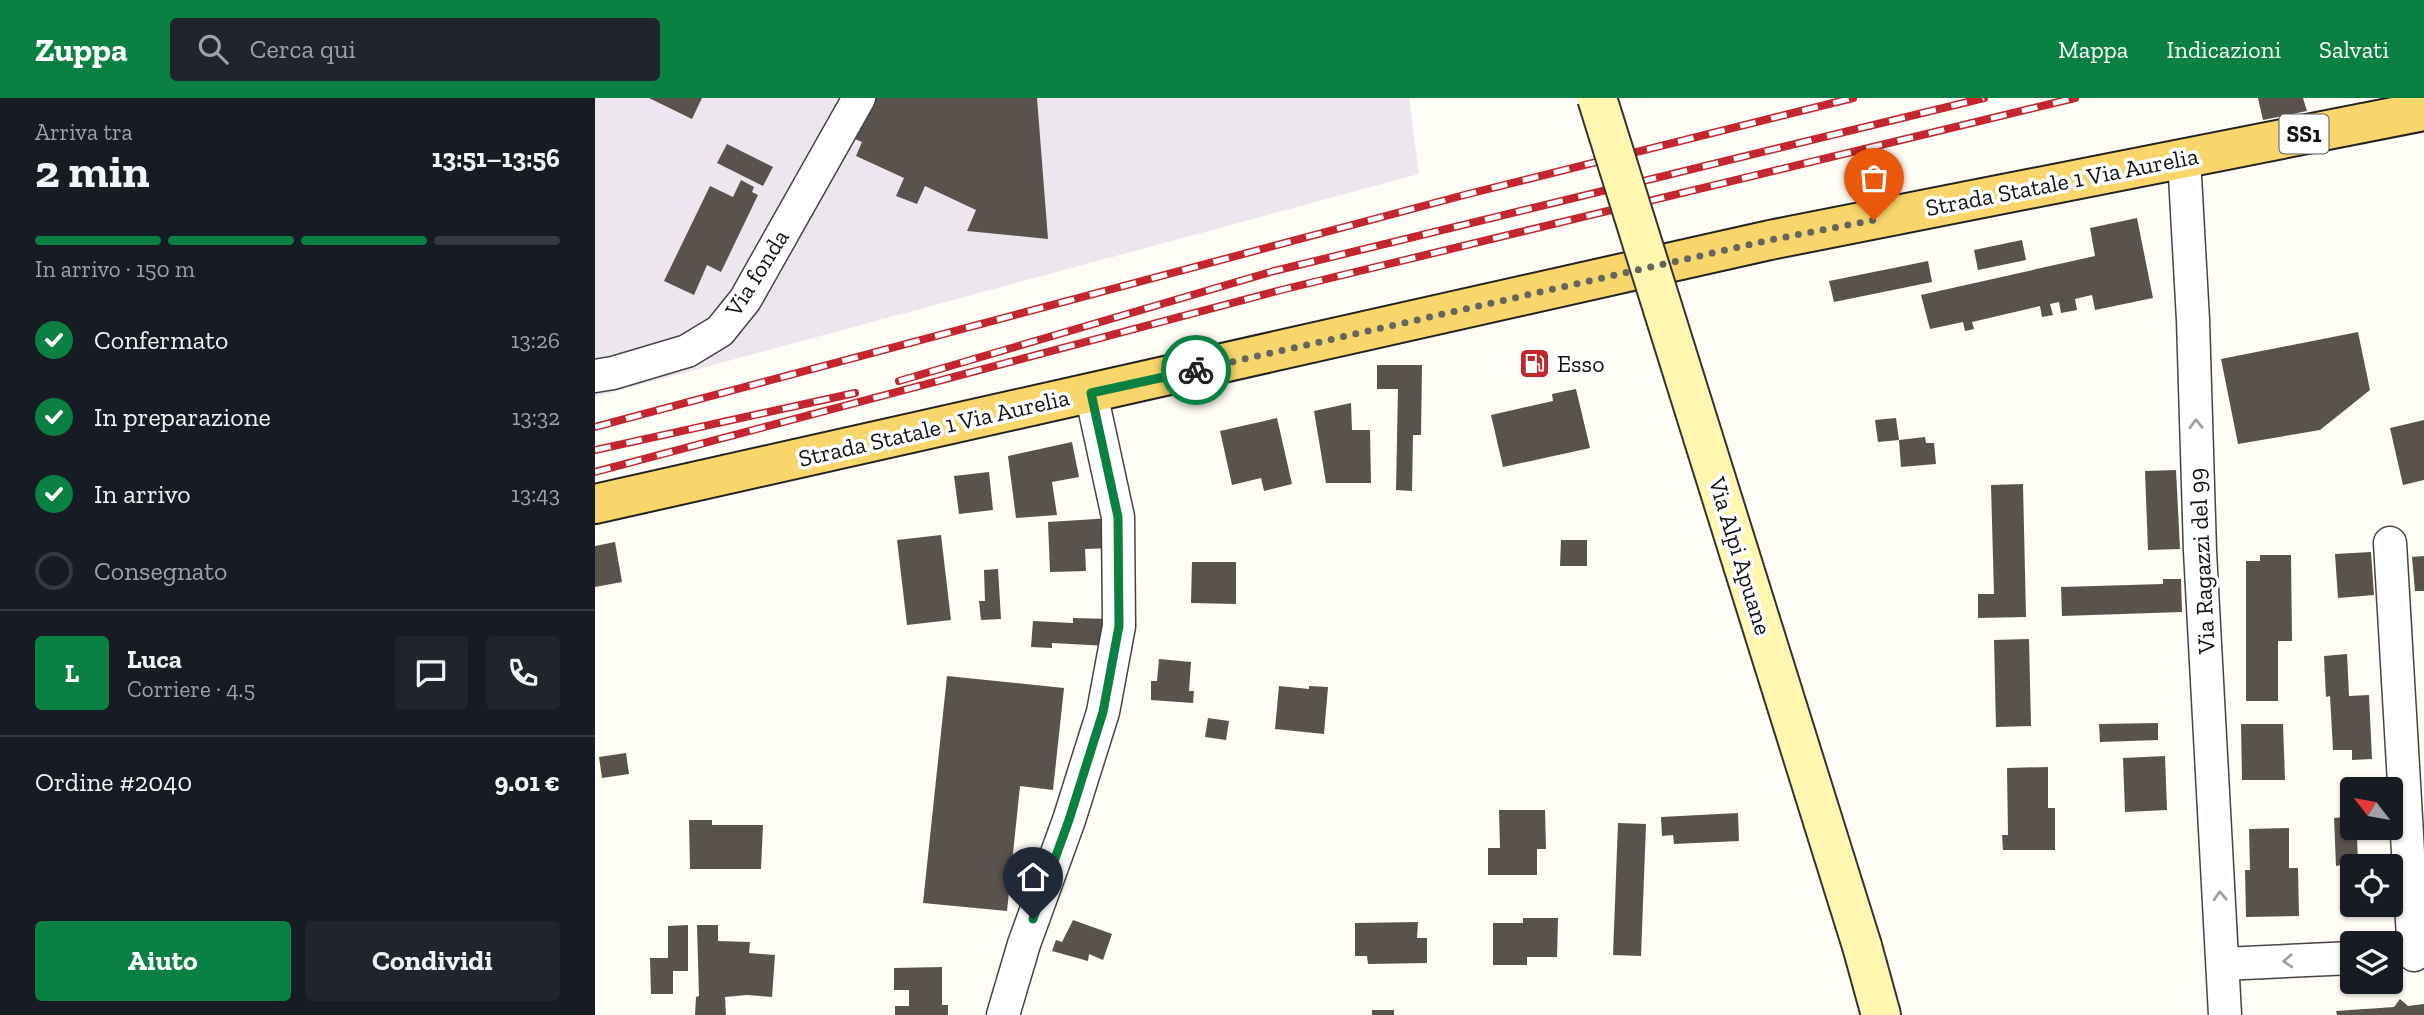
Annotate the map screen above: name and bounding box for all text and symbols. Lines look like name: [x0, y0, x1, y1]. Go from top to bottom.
search box: [170, 18, 660, 81]
text: Zuppa: [35, 30, 128, 69]
icon: search: [194, 30, 232, 68]
text: Cerca qui: [250, 33, 356, 65]
text: Mappa: [2058, 35, 2128, 64]
text: Indicazioni: [2166, 35, 2281, 64]
text: Salvati: [2319, 35, 2389, 64]
road number: SS1: [2279, 115, 2329, 154]
text: Arriva tra: [35, 118, 133, 146]
street label: Strada Statale 1 Via Aurelia: [1923, 141, 2201, 222]
text: 13:51–13:56: [432, 142, 560, 174]
text: 2 min: [35, 144, 150, 199]
pin: [1844, 148, 1904, 220]
icon: bag: [1855, 159, 1893, 197]
street label: Via fonda: [718, 224, 795, 322]
text: In arrivo · 150 m: [35, 255, 195, 283]
icon: check: [35, 321, 73, 359]
text: Confermato: [94, 324, 228, 356]
text: 13:26: [511, 326, 560, 354]
courier: [1161, 335, 1231, 405]
fuel station icon: Esso: [1517, 347, 1551, 381]
place label: Esso: [1557, 349, 1604, 378]
icon: bike: [1177, 351, 1215, 389]
street label: Strada Statale 1 Via Aurelia: [796, 382, 1073, 473]
icon: check: [35, 398, 73, 436]
text: In preparazione: [94, 401, 271, 433]
text: 13:32: [512, 403, 560, 431]
one-way arrow: [2189, 418, 2204, 429]
street label: Via Ragazzi del 99: [2182, 467, 2221, 656]
street label: Via Alpi Apuane: [1702, 473, 1778, 638]
icon: check: [35, 475, 73, 513]
text: In arrivo: [94, 478, 191, 510]
text: 13:43: [511, 480, 560, 508]
text: Consegnato: [94, 555, 227, 587]
button: chat: [394, 636, 468, 710]
button: phone: [486, 636, 560, 710]
text: Luca: [127, 643, 182, 675]
text: L: [65, 657, 79, 689]
text: Corriere · 4.5: [127, 675, 255, 703]
text: Ordine #2040: [35, 766, 192, 798]
text: 9.01 €: [494, 766, 560, 798]
north arrow: [2340, 777, 2403, 840]
map controls: [2340, 777, 2403, 994]
pin: [1003, 847, 1063, 919]
button: locate: [2340, 854, 2403, 917]
icon: home: [1014, 858, 1052, 896]
one-way arrow: [2212, 890, 2227, 901]
button: Aiuto: [35, 921, 291, 1001]
button: Condividi: [305, 921, 560, 1001]
button: layers: [2340, 931, 2403, 994]
one-way arrow: [2282, 953, 2293, 968]

